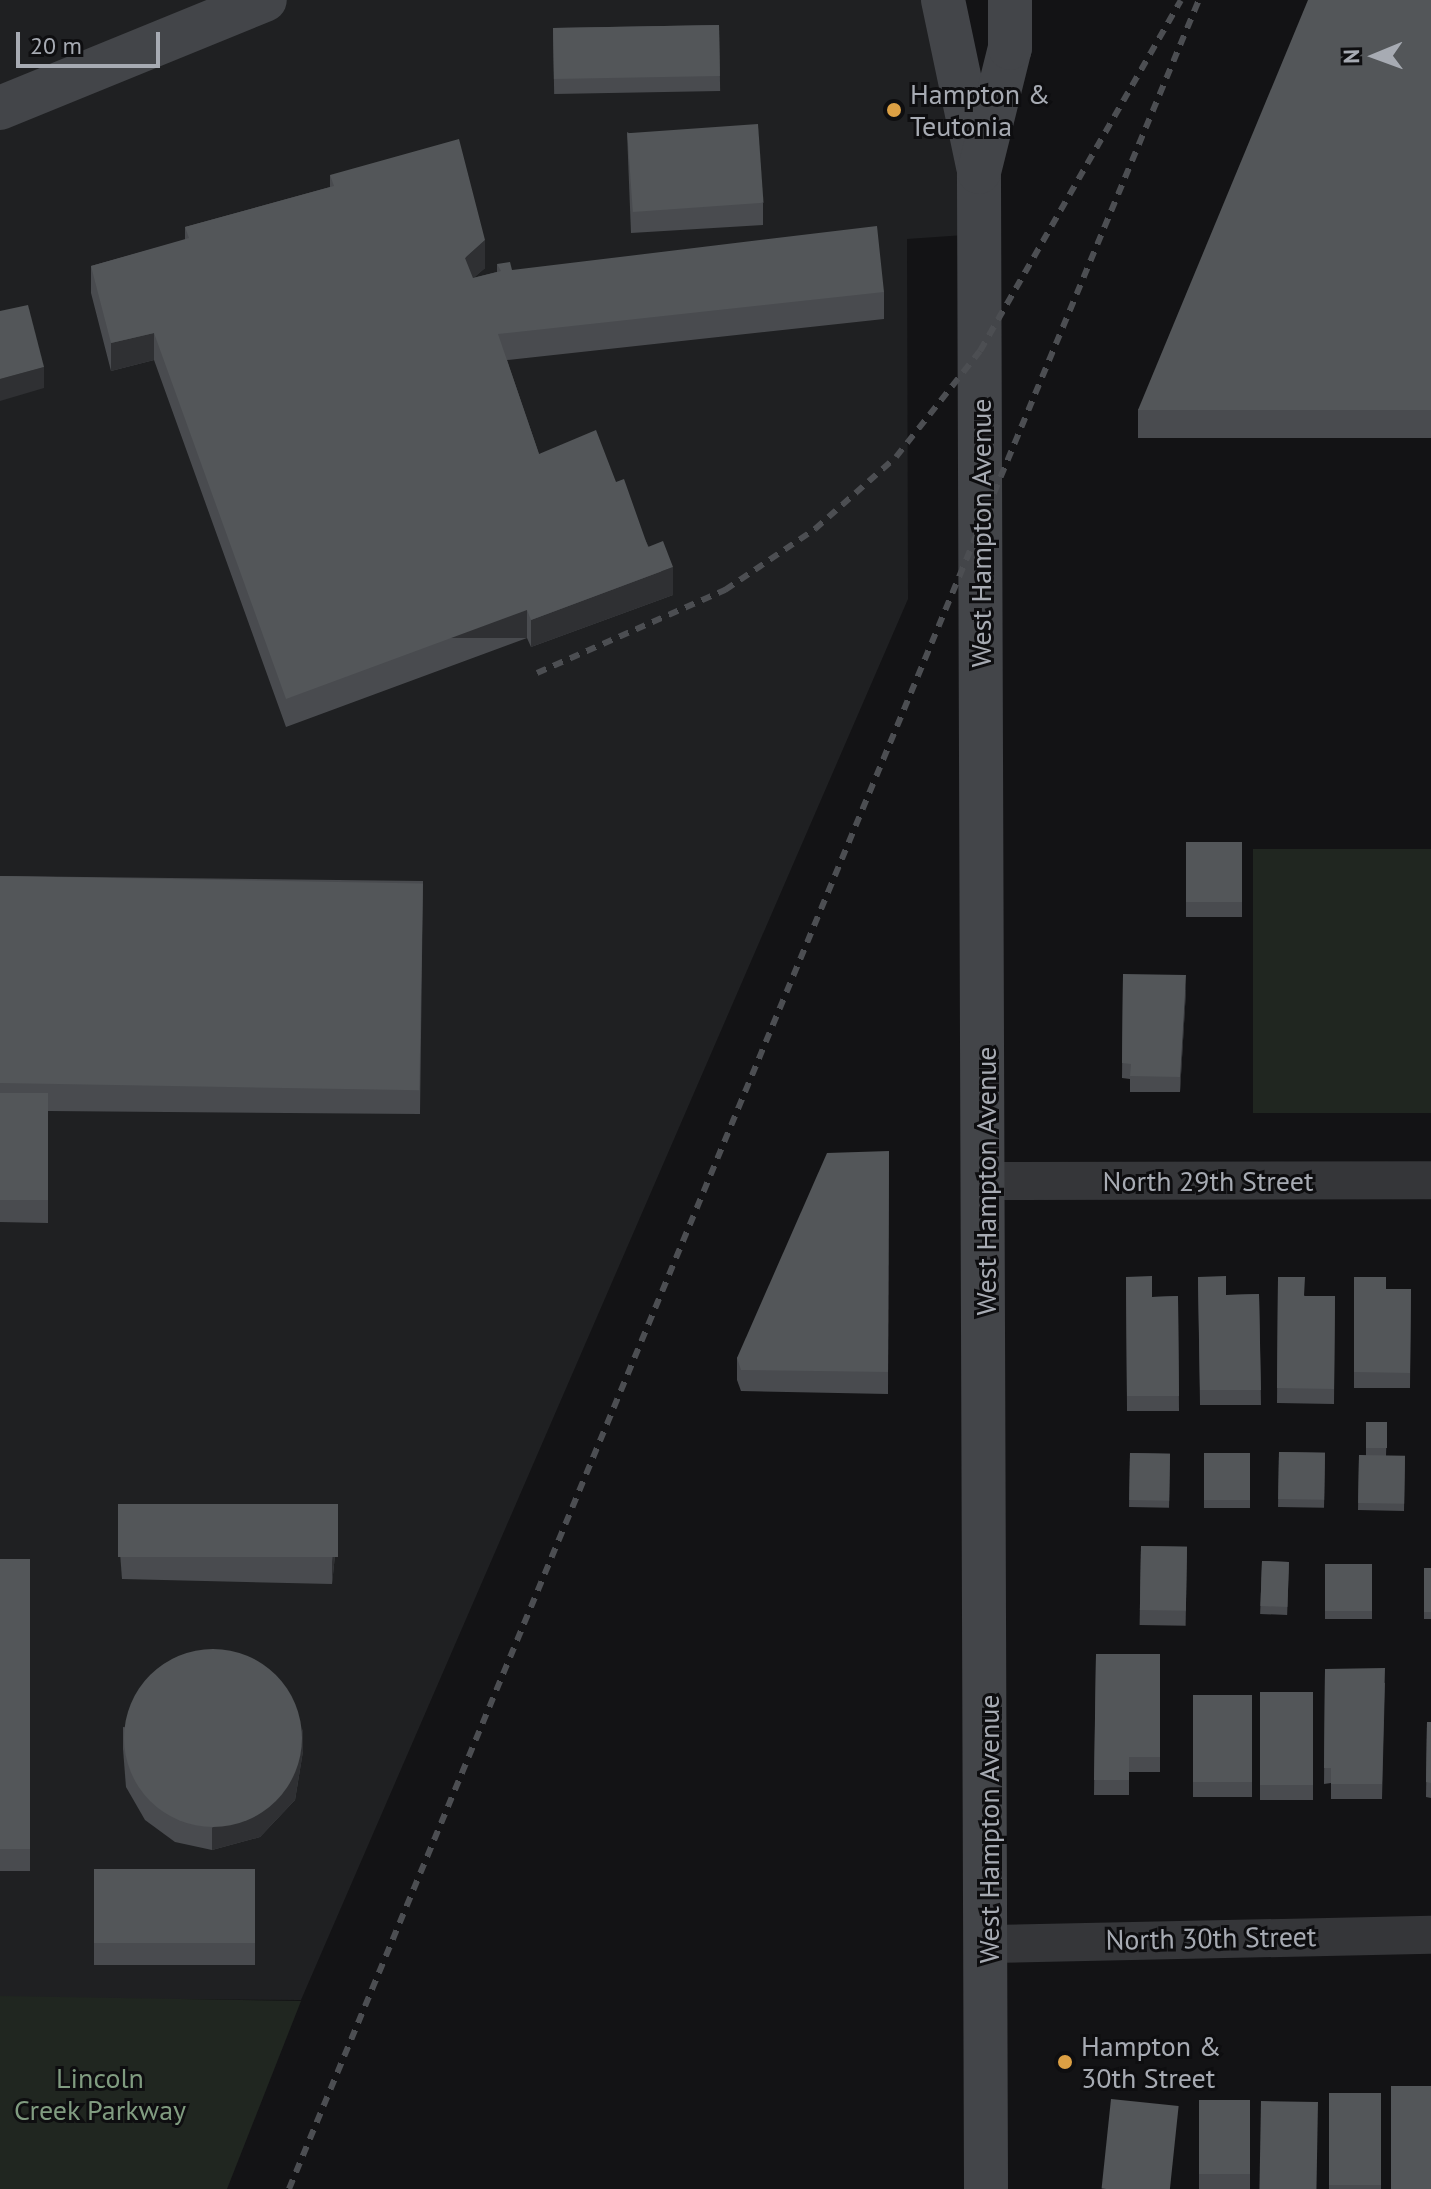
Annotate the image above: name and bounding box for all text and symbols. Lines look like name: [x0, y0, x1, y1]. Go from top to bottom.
scale bar: [20, 16, 164, 66]
north arrow: [1335, 16, 1415, 96]
text: 20 m: [30, 30, 82, 61]
text: N: [1337, 49, 1365, 64]
place label: Hampton & Teutonia: [910, 77, 1050, 143]
marker: Hampton & Teutonia: [885, 101, 903, 119]
street label: West Hampton Avenue: [964, 398, 998, 668]
street label: West Hampton Avenue: [969, 1046, 1003, 1316]
street label: North 29th Street: [1103, 1164, 1313, 1198]
street label: West Hampton Avenue: [972, 1694, 1006, 1964]
street label: North 30th Street: [1105, 1919, 1317, 1957]
place label: Hampton & 30th Street: [1081, 2029, 1221, 2095]
marker: Hampton & 30th Street: [1056, 2053, 1074, 2071]
park label: Lincoln Creek Parkway: [13, 2061, 187, 2127]

